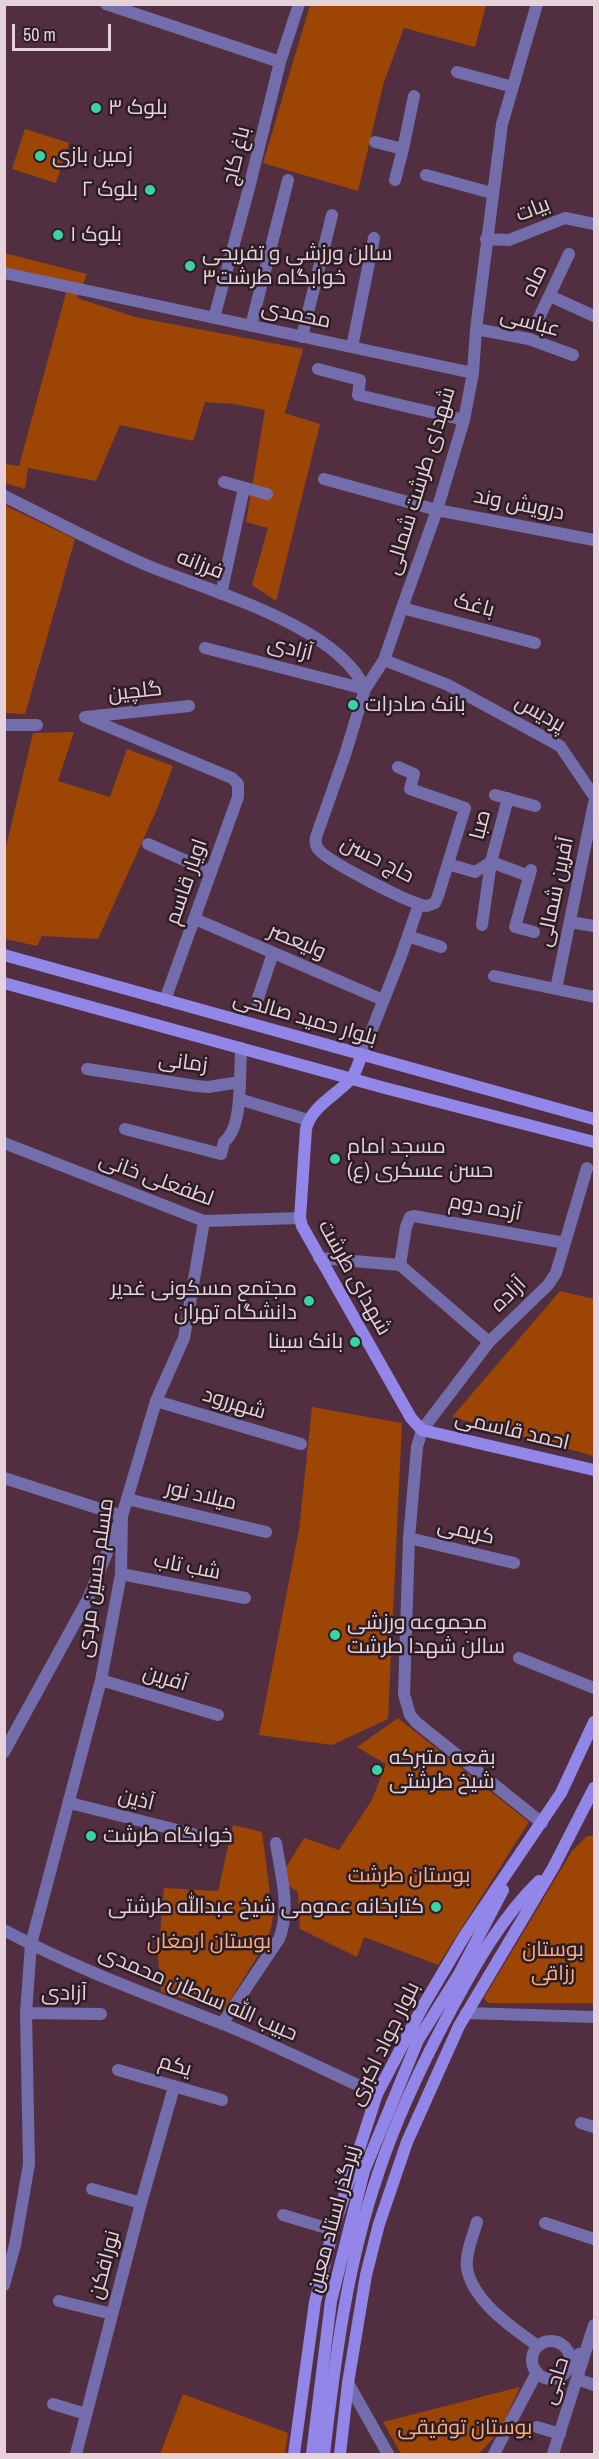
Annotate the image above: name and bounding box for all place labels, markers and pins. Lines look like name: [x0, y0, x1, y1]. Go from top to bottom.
place label: بلوک ۳: [108, 95, 168, 121]
marker: بلوک ۳: [89, 101, 103, 115]
place label: زمین بازی: [52, 143, 133, 169]
marker: زمین بازی: [33, 149, 47, 163]
place label: بلوک ۲: [81, 177, 138, 203]
marker: بلوک ۲: [143, 183, 157, 197]
place label: بلوک ۱: [70, 222, 122, 248]
marker: بلوک ۱: [51, 228, 65, 242]
place label: سالن ورزشی و تفریحی خوابگاه طرشت۳: [202, 241, 392, 291]
marker: سالن ورزشی و تفریحی خوابگاه طرشت۳: [183, 259, 197, 273]
place label: بانک صادرات: [365, 692, 466, 718]
marker: بانک صادرات: [346, 698, 360, 712]
place label: مسجد امام حسن عسکری (ع): [347, 1134, 493, 1184]
marker: مسجد امام حسن عسکری (ع): [328, 1152, 342, 1166]
place label: مجتمع مسکونی غدیر دانشگاه تهران: [110, 1276, 297, 1326]
marker: مجتمع مسکونی غدیر دانشگاه تهران: [302, 1294, 316, 1308]
place label: بانک سینا: [268, 1329, 343, 1355]
marker: بانک سینا: [348, 1335, 362, 1349]
place label: مجموعه ورزشی سالن شهدا طرشت: [347, 1610, 505, 1660]
marker: مجموعه ورزشی سالن شهدا طرشت: [328, 1628, 342, 1642]
place label: بقعه متبرکه شیخ طرشتی: [389, 1745, 496, 1795]
marker: بقعه متبرکه شیخ طرشتی: [370, 1763, 384, 1777]
place label: خوابگاه طرشت: [103, 1823, 233, 1849]
marker: خوابگاه طرشت: [84, 1829, 98, 1843]
place label: کتابخانه عمومی شیخ عبدالله طرشتی: [108, 1894, 424, 1920]
marker: کتابخانه عمومی شیخ عبدالله طرشتی: [429, 1900, 443, 1914]

